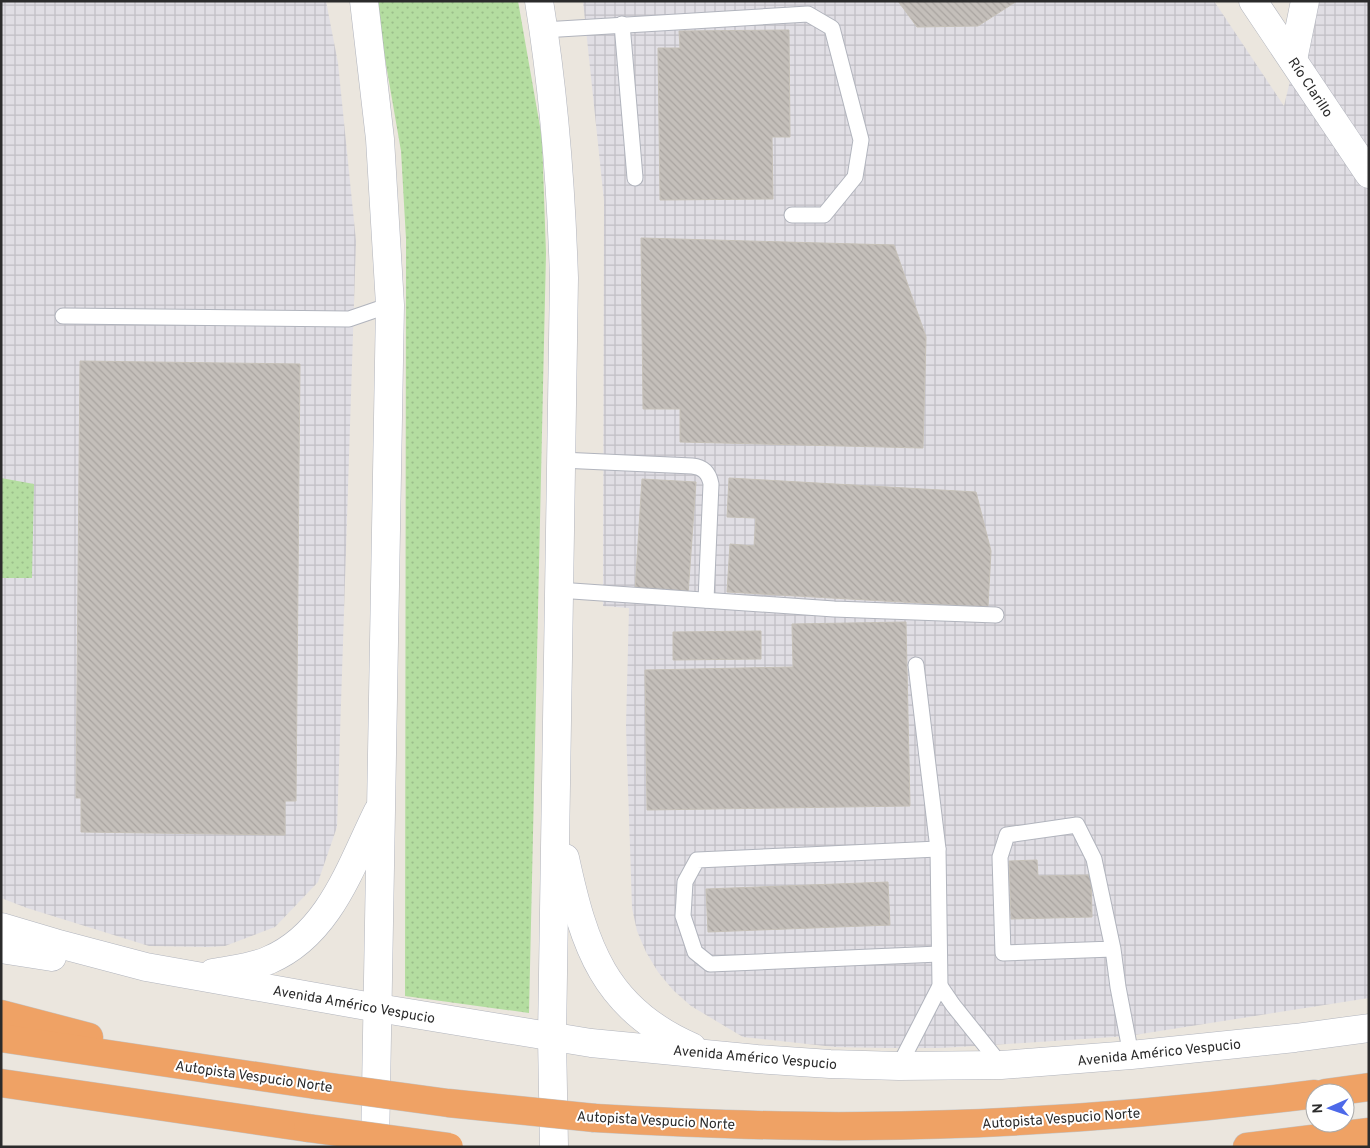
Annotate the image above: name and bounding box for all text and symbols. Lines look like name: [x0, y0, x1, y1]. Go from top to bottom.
street label: Río Clarillo: [1284, 55, 1336, 121]
street label: Avenida Américo Vespucio: [271, 983, 436, 1028]
street label: Avenida Américo Vespucio: [1076, 1036, 1242, 1071]
street label: Avenida Américo Vespucio: [672, 1043, 838, 1074]
street label: Autopista Vespucio Norte: [174, 1058, 333, 1097]
north arrow: [1305, 1083, 1355, 1133]
text: N: [1310, 1103, 1327, 1114]
street label: Autopista Vespucio Norte: [981, 1105, 1141, 1134]
street label: Autopista Vespucio Norte: [576, 1109, 736, 1134]

